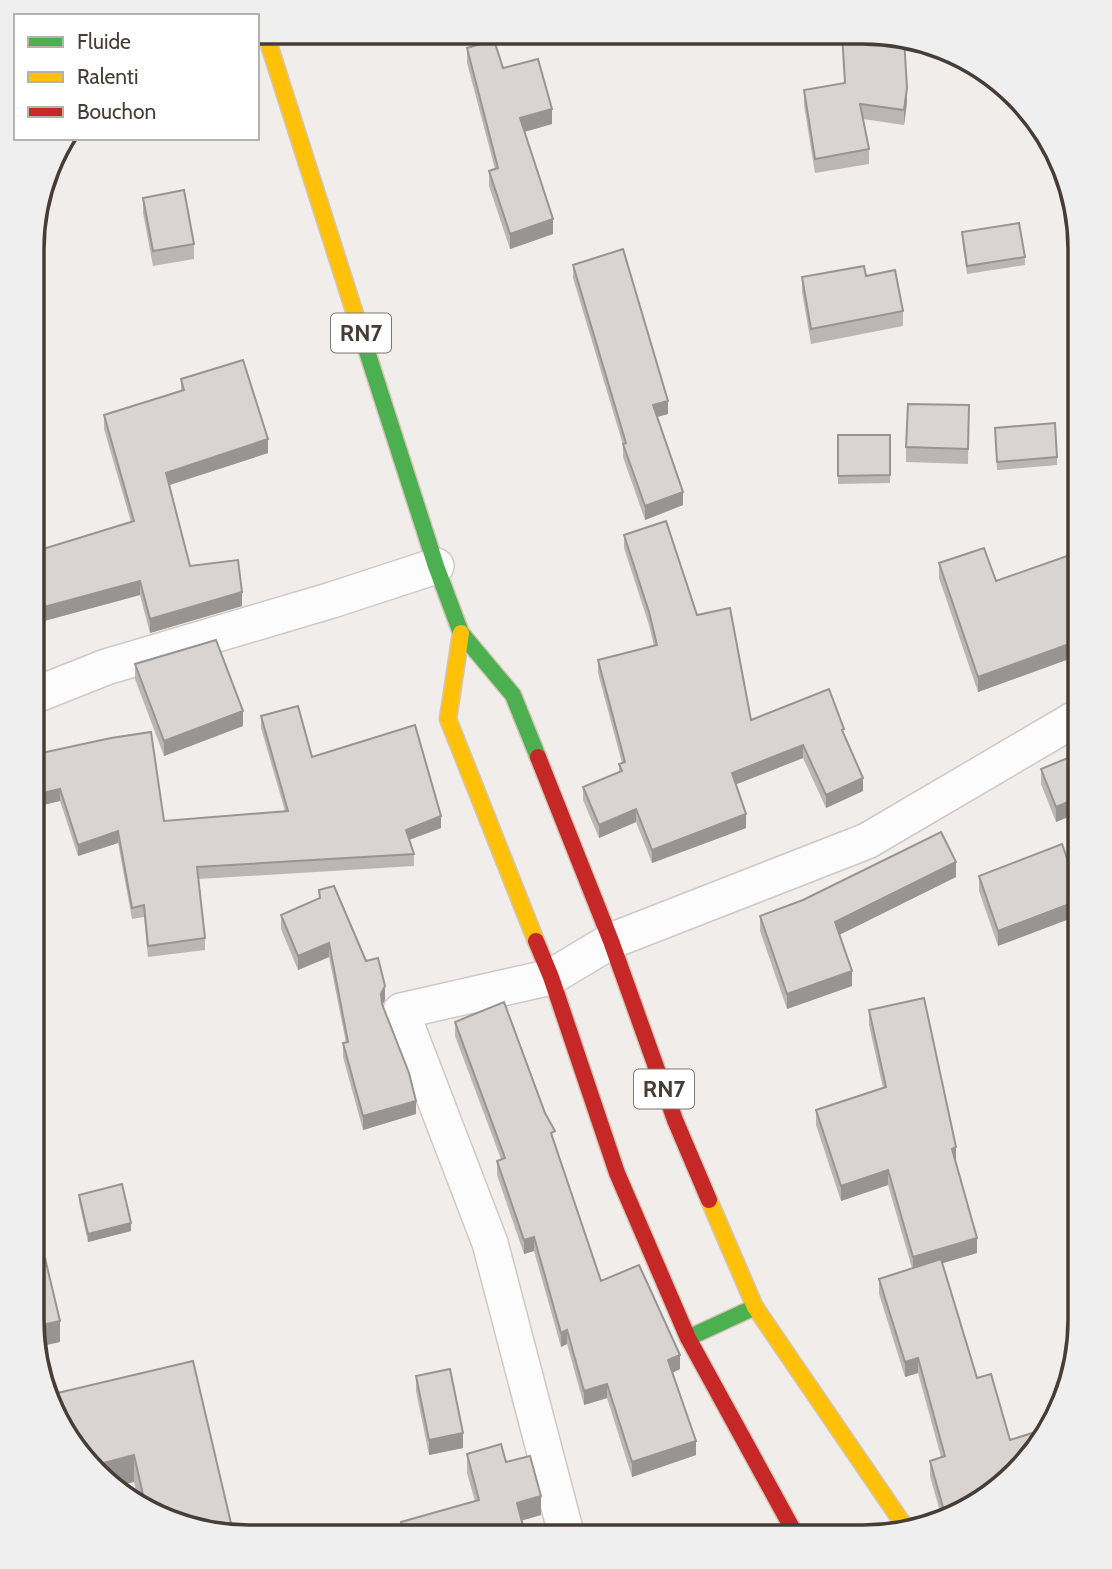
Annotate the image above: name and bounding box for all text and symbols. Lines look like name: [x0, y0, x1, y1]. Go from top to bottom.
legend: [14, 14, 259, 140]
text: Fluide: [77, 29, 131, 54]
text: Ralenti: [77, 64, 138, 89]
text: Bouchon: [77, 99, 156, 124]
road number: RN7: [331, 314, 391, 352]
road number: RN7: [634, 1070, 694, 1108]

